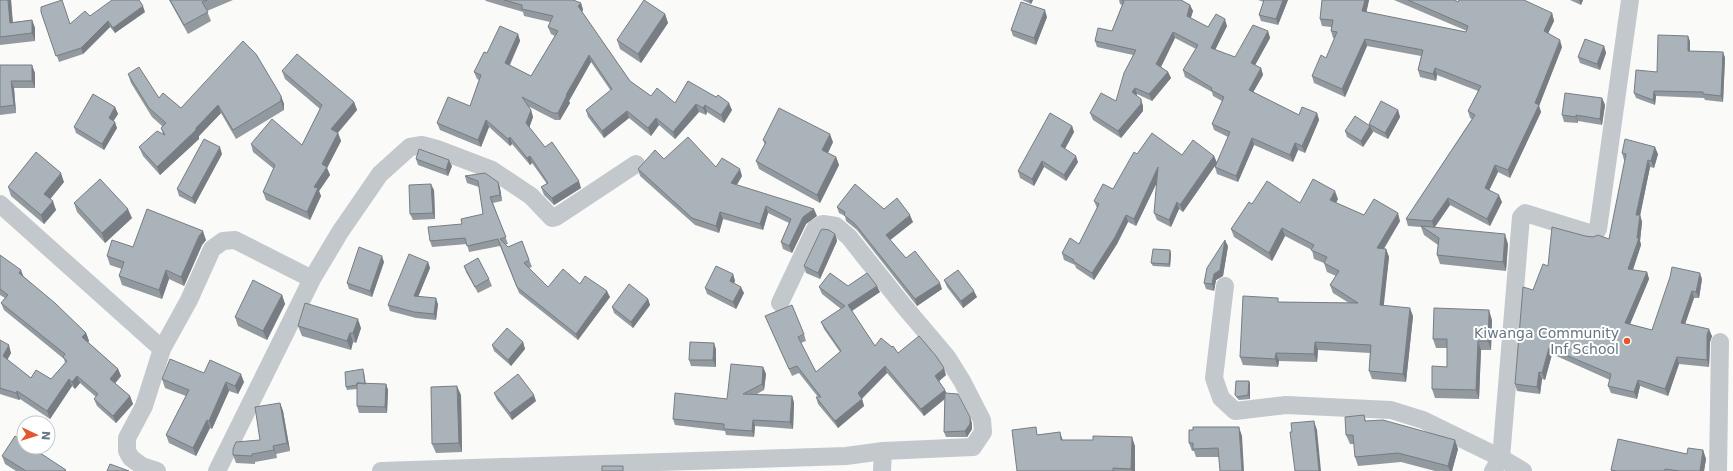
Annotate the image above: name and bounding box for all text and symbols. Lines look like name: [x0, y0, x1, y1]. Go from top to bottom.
place label: Kiwanga Community Inf School: [1474, 325, 1619, 357]
marker: Kiwanga Community Inf School: [1622, 336, 1632, 346]
north arrow: [16, 415, 56, 455]
text: N: [39, 431, 52, 441]

